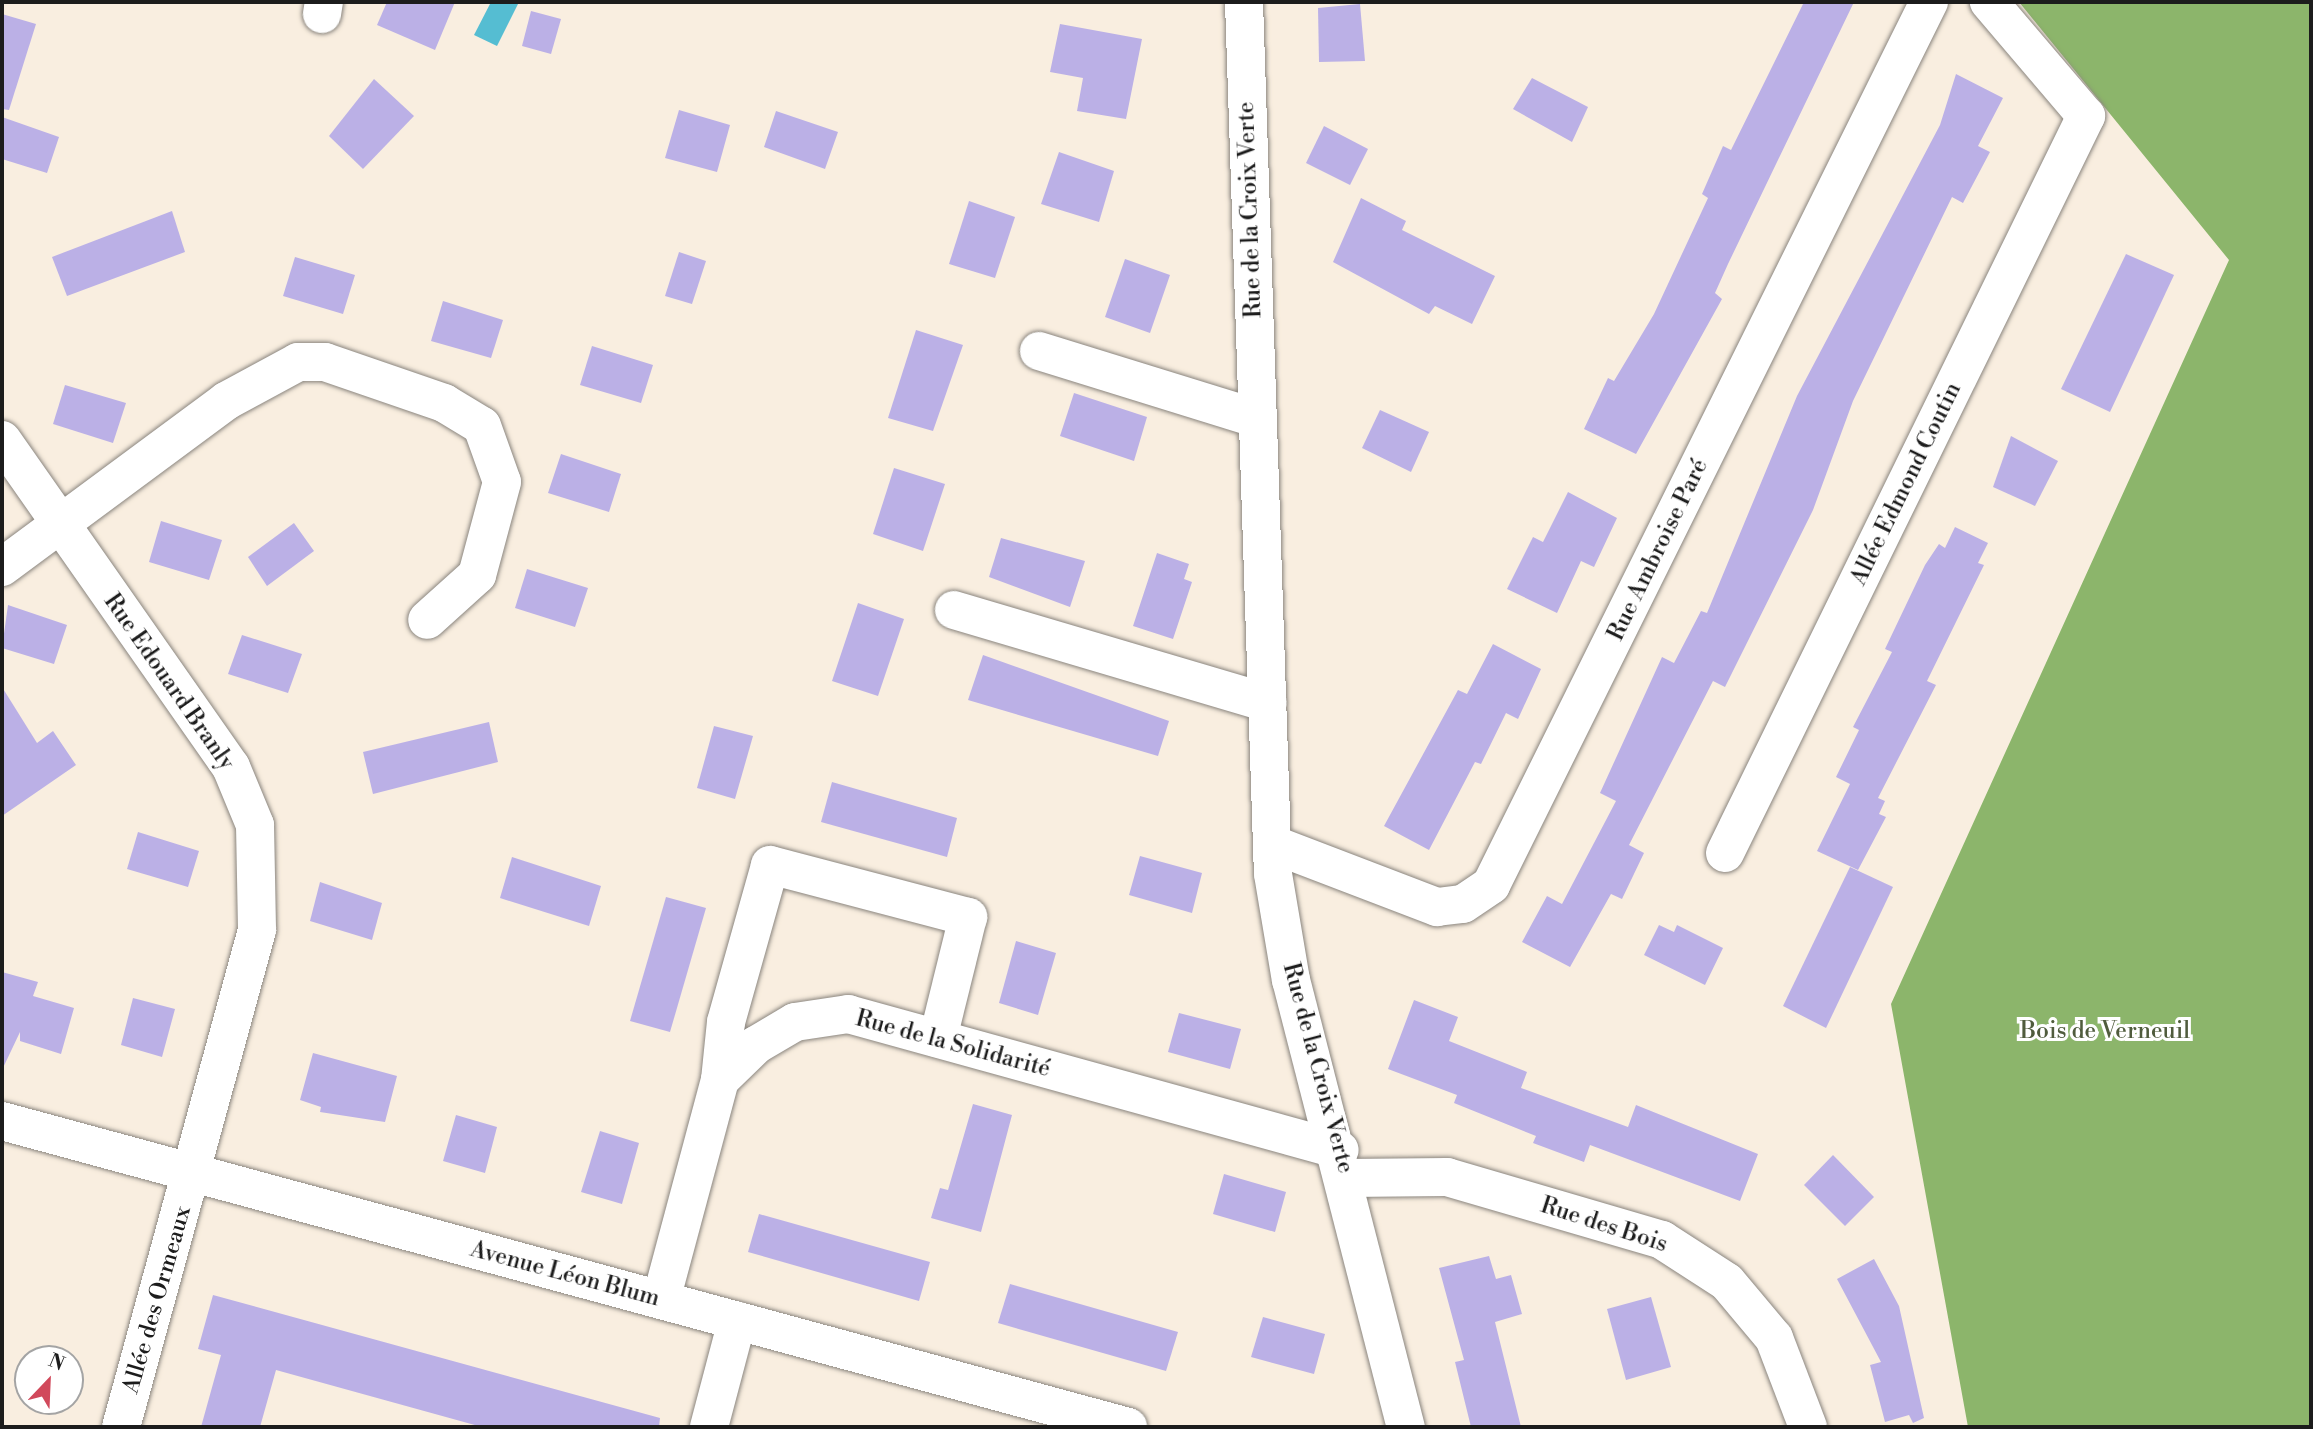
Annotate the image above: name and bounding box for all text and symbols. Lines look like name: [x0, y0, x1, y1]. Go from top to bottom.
street label: Rue de la Croix Verte: [1232, 101, 1268, 319]
street label: Allée Edmond Coutin: [1845, 378, 1967, 590]
street label: Rue Ambroise Paré: [1602, 455, 1714, 645]
street label: Rue Edouard Branly: [98, 588, 240, 776]
street label: Rue de la Croix Verte: [1277, 960, 1359, 1176]
street label: Rue de la Solidarité: [853, 1005, 1053, 1083]
park label: Bois de Verneuil: [2020, 1017, 2190, 1045]
street label: Rue des Bois: [1537, 1192, 1671, 1258]
street label: Allée des Ormeaux: [117, 1203, 197, 1397]
street label: Avenue Léon Blum: [467, 1235, 663, 1313]
north arrow: [14, 1345, 84, 1415]
text: N: [45, 1349, 68, 1376]

